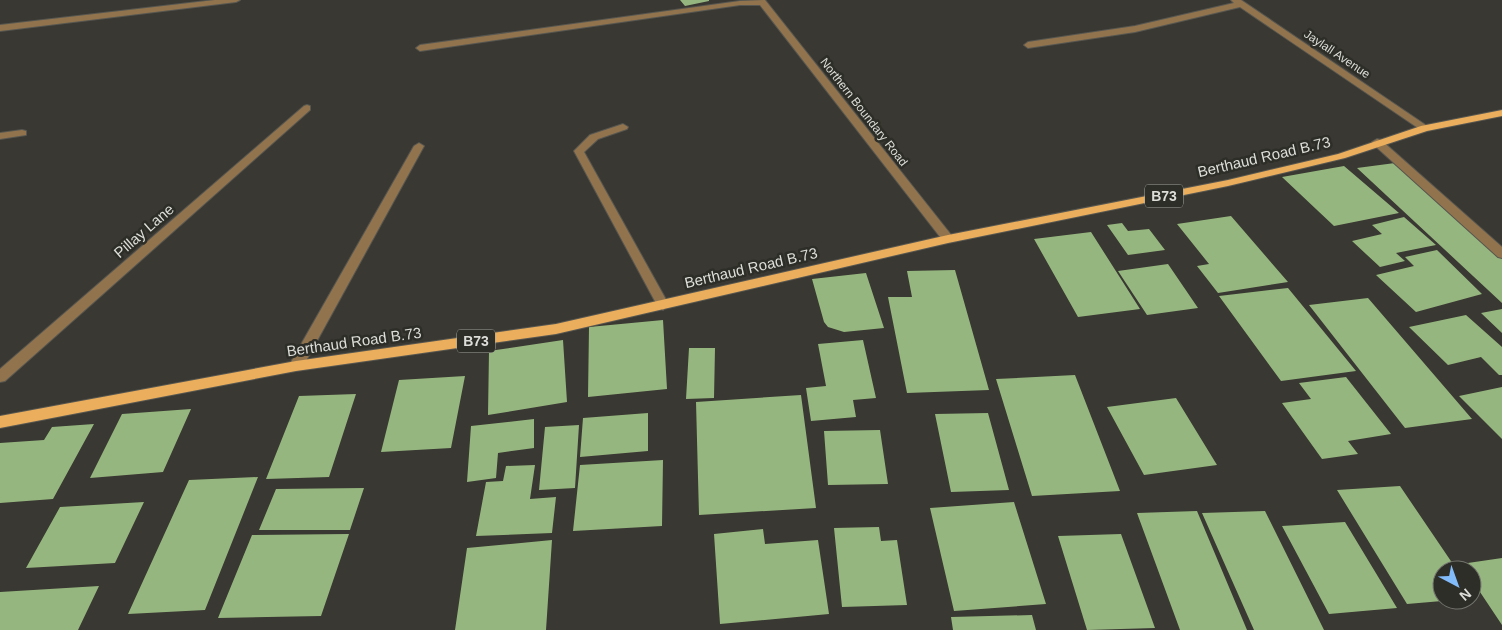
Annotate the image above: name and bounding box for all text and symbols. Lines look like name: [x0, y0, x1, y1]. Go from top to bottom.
street label: Jaylall Avenue: [1301, 27, 1373, 81]
street label: Northern Boundary Road: [817, 55, 911, 169]
street label: Berthaud Road B.73: [1196, 133, 1332, 180]
road number: B73: [1145, 185, 1183, 208]
street label: Pillay Lane: [110, 200, 177, 261]
street label: Berthaud Road B.73: [683, 244, 819, 291]
street label: Berthaud Road B.73: [285, 324, 422, 359]
road number: B73: [457, 330, 495, 352]
north arrow: [1432, 560, 1482, 610]
text: N: [1456, 585, 1475, 604]

